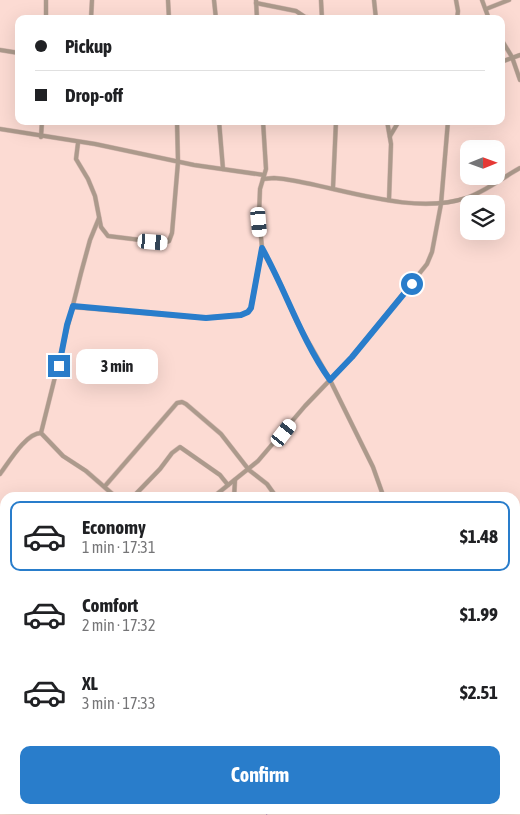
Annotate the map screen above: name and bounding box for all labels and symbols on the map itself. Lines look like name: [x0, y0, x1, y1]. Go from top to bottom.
north arrow: [460, 140, 505, 185]
car: [250, 206, 267, 238]
car: [137, 233, 168, 251]
route start: [401, 273, 423, 295]
callout: 3 min: [76, 348, 159, 384]
route end: [48, 355, 70, 377]
car: [268, 417, 299, 449]

